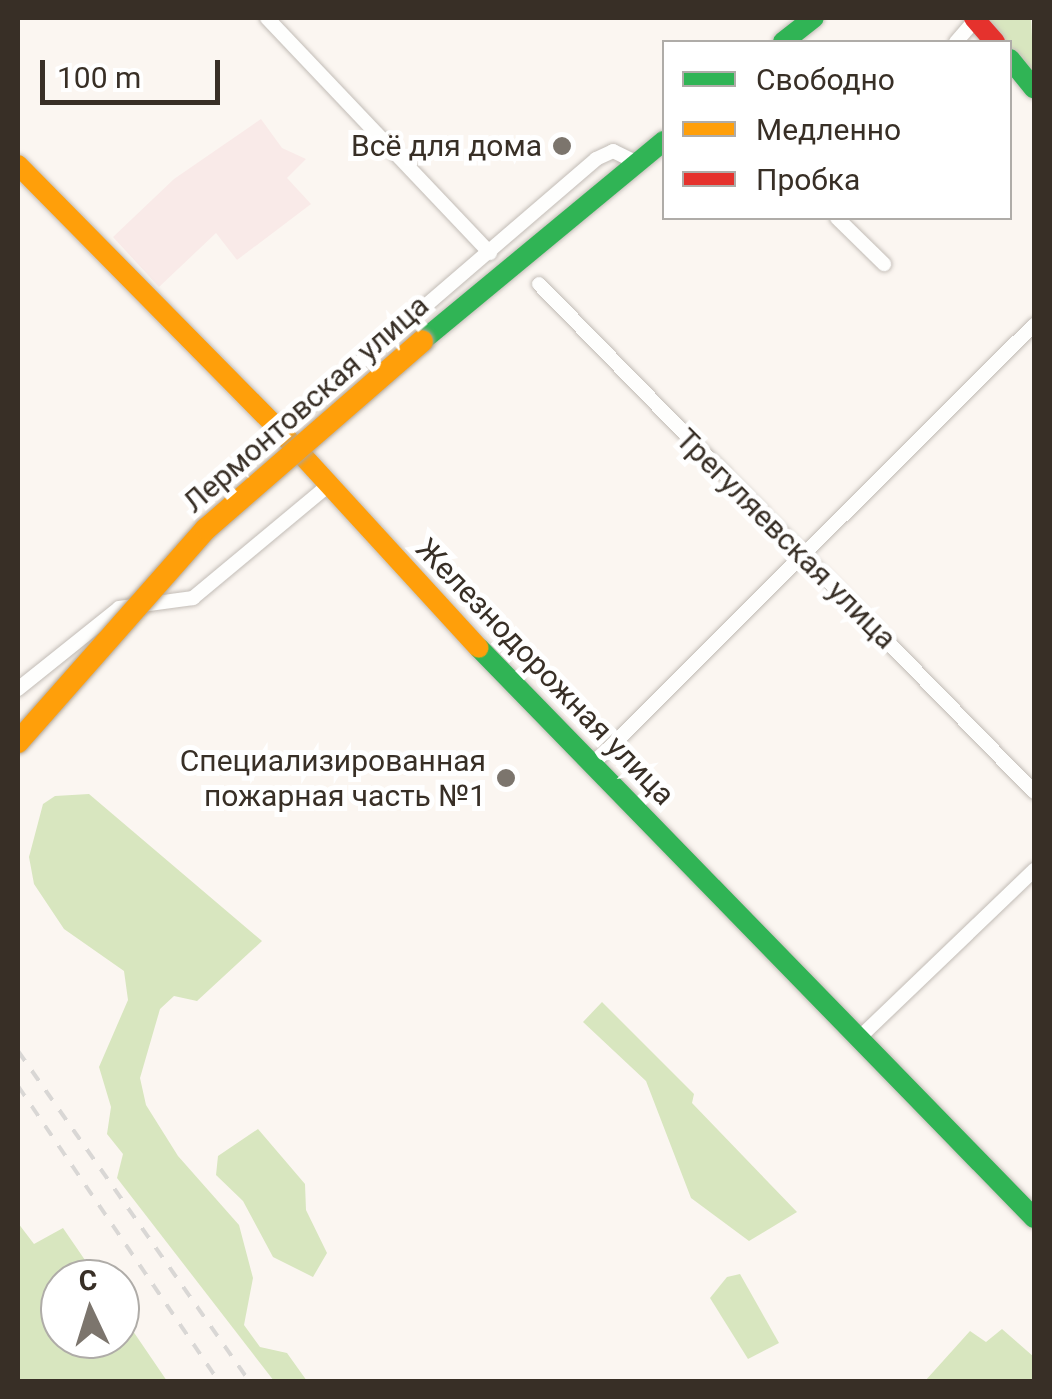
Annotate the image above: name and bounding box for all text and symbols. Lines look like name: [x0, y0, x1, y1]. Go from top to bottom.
scale bar: [45, 40, 225, 102]
legend: [662, 40, 1012, 220]
text: 100 m: [57, 60, 141, 95]
text: Свободно: [756, 62, 895, 97]
text: Медленно: [756, 112, 901, 147]
place label: Всё для дома: [351, 128, 542, 164]
marker: Всё для дома: [551, 135, 573, 157]
text: Пробка: [756, 162, 860, 197]
street label: Лермонтовская улица: [176, 288, 436, 520]
street label: Трегуляевская улица: [668, 421, 904, 657]
street label: Железнодорожная улица: [408, 531, 682, 813]
place label: Специализированная пожарная часть №1: [180, 743, 486, 814]
marker: Специализированная пожарная часть №1: [495, 767, 517, 789]
north arrow: [40, 1259, 140, 1359]
text: С: [78, 1263, 98, 1298]

